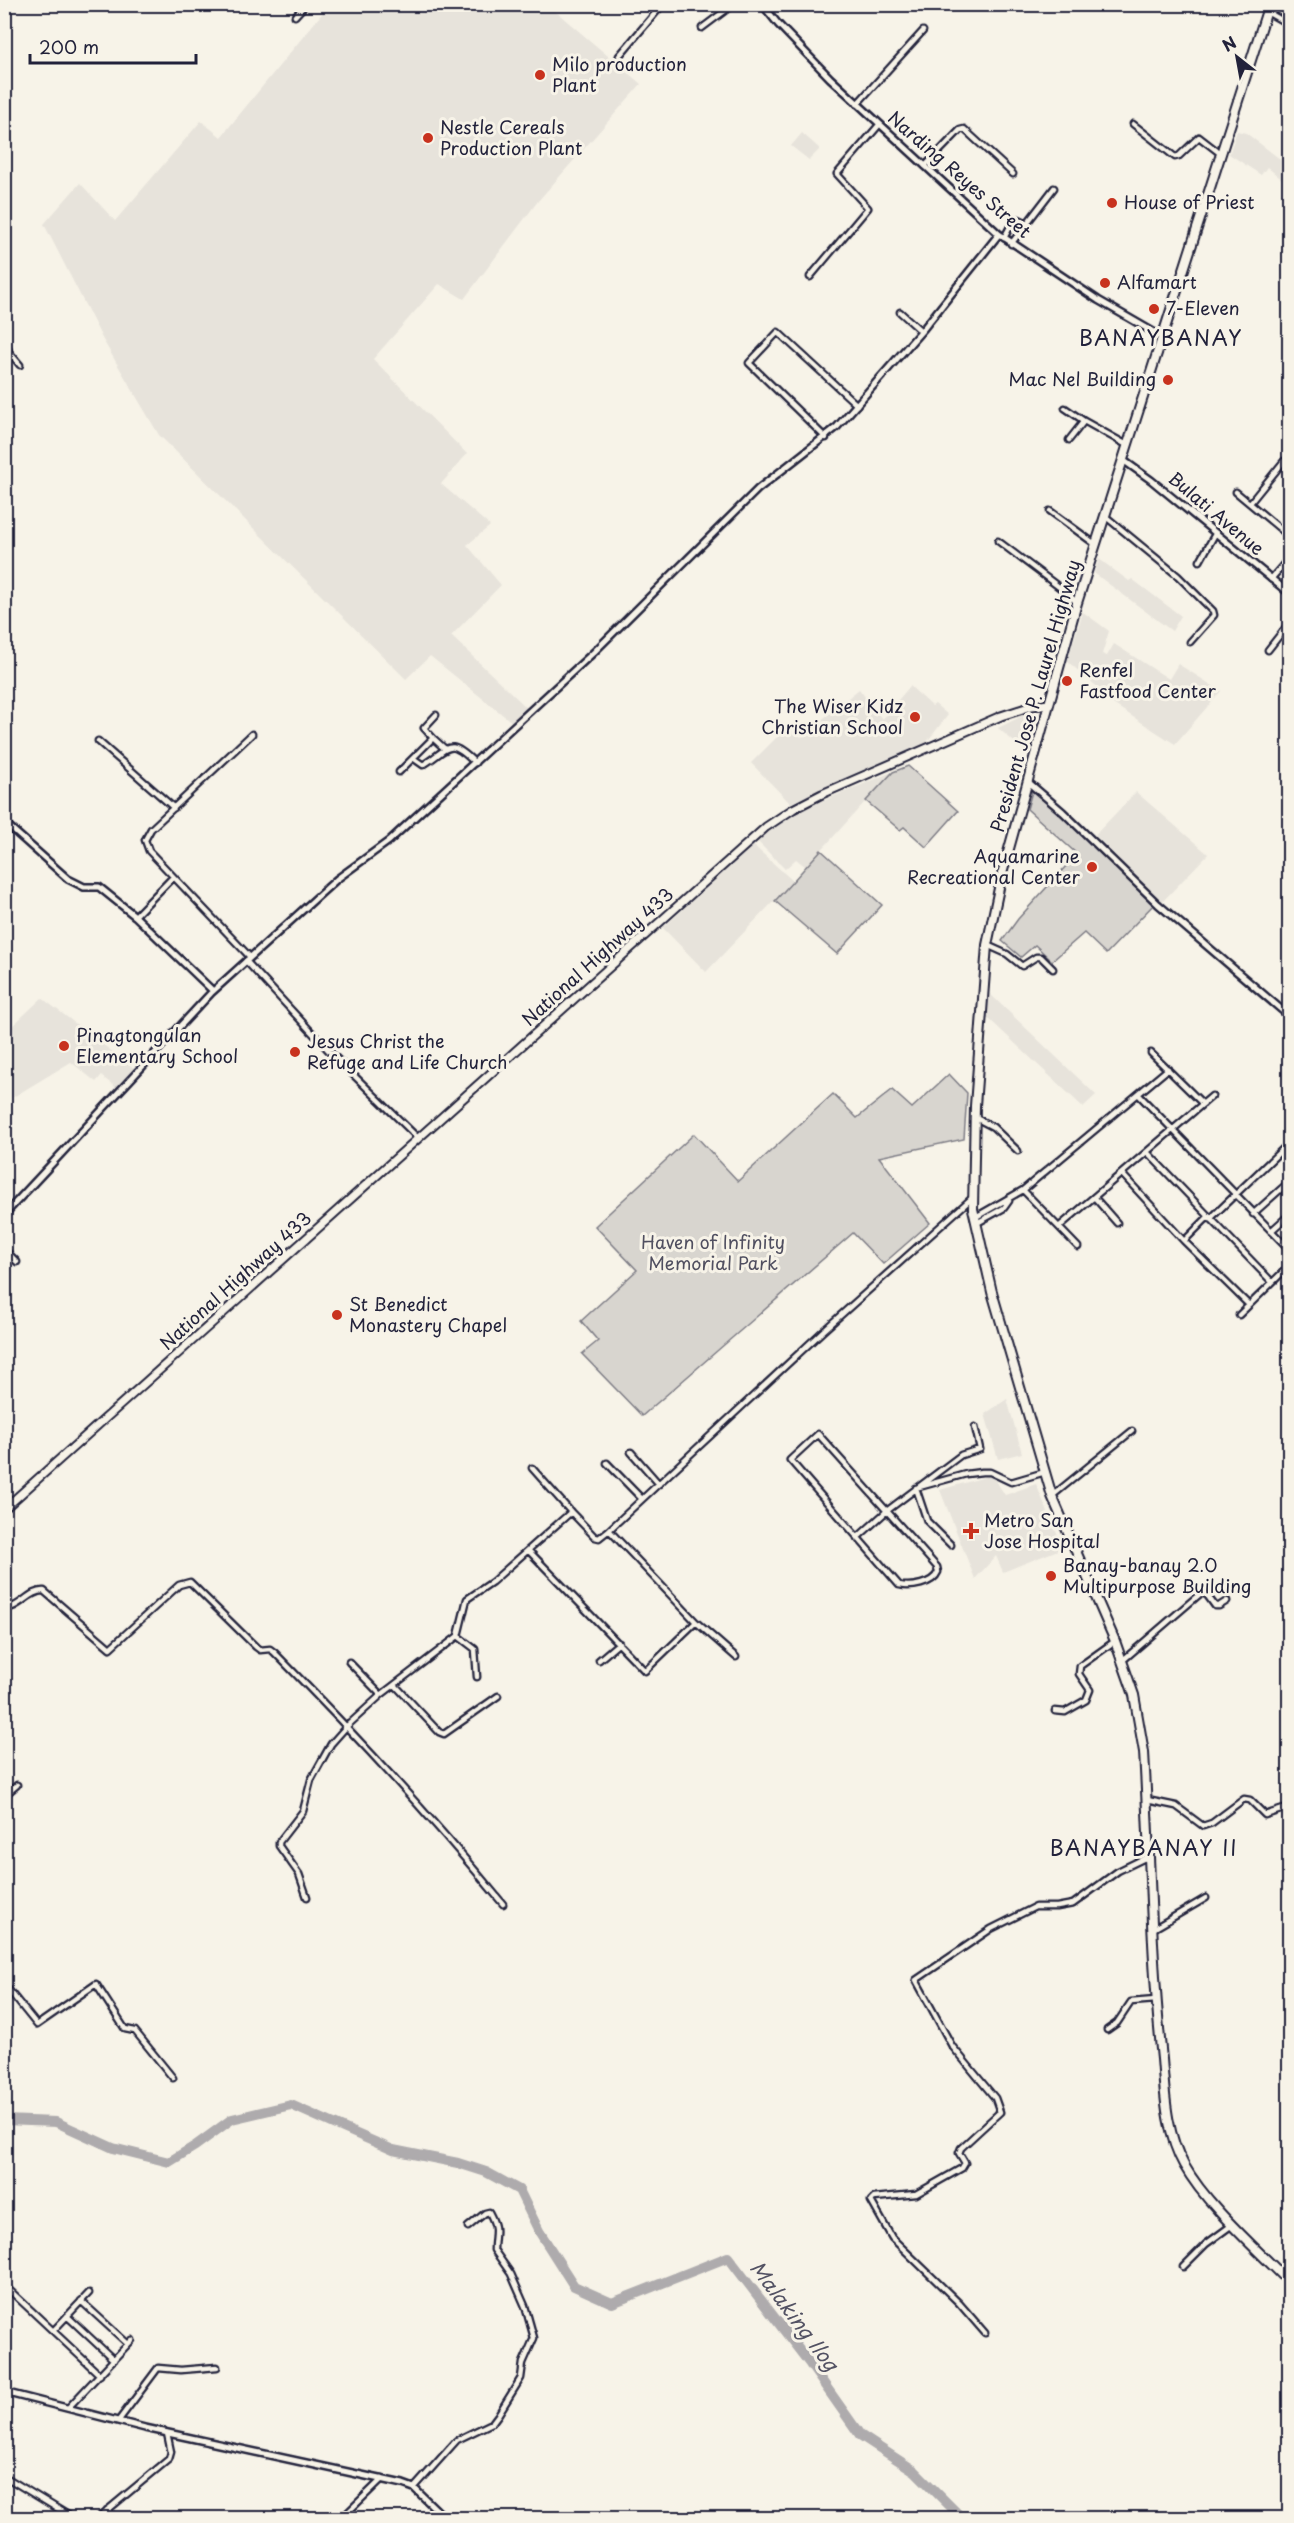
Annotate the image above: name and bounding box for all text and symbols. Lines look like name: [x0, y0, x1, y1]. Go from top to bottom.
scale bar: [30, 27, 196, 65]
north arrow: [1207, 27, 1267, 87]
text: N: [1217, 30, 1240, 57]
text: 200 m: [39, 33, 99, 60]
place label: Milo production Plant: [552, 50, 687, 98]
marker: Milo production Plant: [533, 68, 547, 82]
street label: Narding Reyes Street: [882, 104, 1037, 244]
place label: Nestle Cereals Production Plant: [440, 113, 582, 161]
marker: Nestle Cereals Production Plant: [421, 131, 435, 145]
place label: House of Priest: [1124, 188, 1254, 215]
marker: House of Priest: [1105, 196, 1119, 210]
place label: Alfamart: [1117, 268, 1197, 295]
marker: Alfamart: [1098, 276, 1112, 290]
place label: 7-Eleven: [1166, 294, 1240, 321]
marker: 7-Eleven: [1147, 302, 1161, 316]
district label: BANAYBANAY: [1079, 321, 1243, 353]
place label: Mac Nel Building: [1009, 365, 1156, 392]
marker: Mac Nel Building: [1161, 373, 1175, 387]
street label: Bulati Avenue: [1163, 465, 1271, 561]
street label: President Jose P. Laurel Highway: [983, 556, 1086, 835]
place label: Renfel Fastfood Center: [1079, 656, 1217, 704]
marker: Renfel Fastfood Center: [1060, 674, 1074, 688]
place label: The Wiser Kidz Christian School: [761, 692, 903, 740]
marker: The Wiser Kidz Christian School: [908, 710, 922, 724]
place label: Aquamarine Recreational Center: [907, 842, 1081, 890]
marker: Aquamarine Recreational Center: [1085, 860, 1099, 874]
street label: National Highway 433: [515, 880, 679, 1031]
place label: Pinagtongulan Elementary School: [76, 1021, 238, 1069]
place label: Jesus Christ the Refuge and Life Church: [307, 1027, 508, 1075]
marker: Pinagtongulan Elementary School: [57, 1039, 71, 1053]
marker: Jesus Christ the Refuge and Life Church: [288, 1045, 302, 1059]
street label: National Highway 433: [153, 1204, 317, 1355]
park label: Haven of Infinity Memorial Park: [641, 1228, 785, 1276]
place label: St Benedict Monastery Chapel: [349, 1290, 507, 1338]
marker: St Benedict Monastery Chapel: [330, 1308, 344, 1322]
place label: Metro San Jose Hospital: [984, 1506, 1100, 1554]
marker: Metro San Jose Hospital: [962, 1522, 980, 1540]
place label: Banay-banay 2.0 Multipurpose Building: [1063, 1551, 1251, 1599]
marker: Banay-banay 2.0 Multipurpose Building: [1044, 1569, 1058, 1583]
district label: BANAYBANAY II: [1050, 1831, 1238, 1863]
water label: Malaking Ilog: [743, 2254, 847, 2378]

